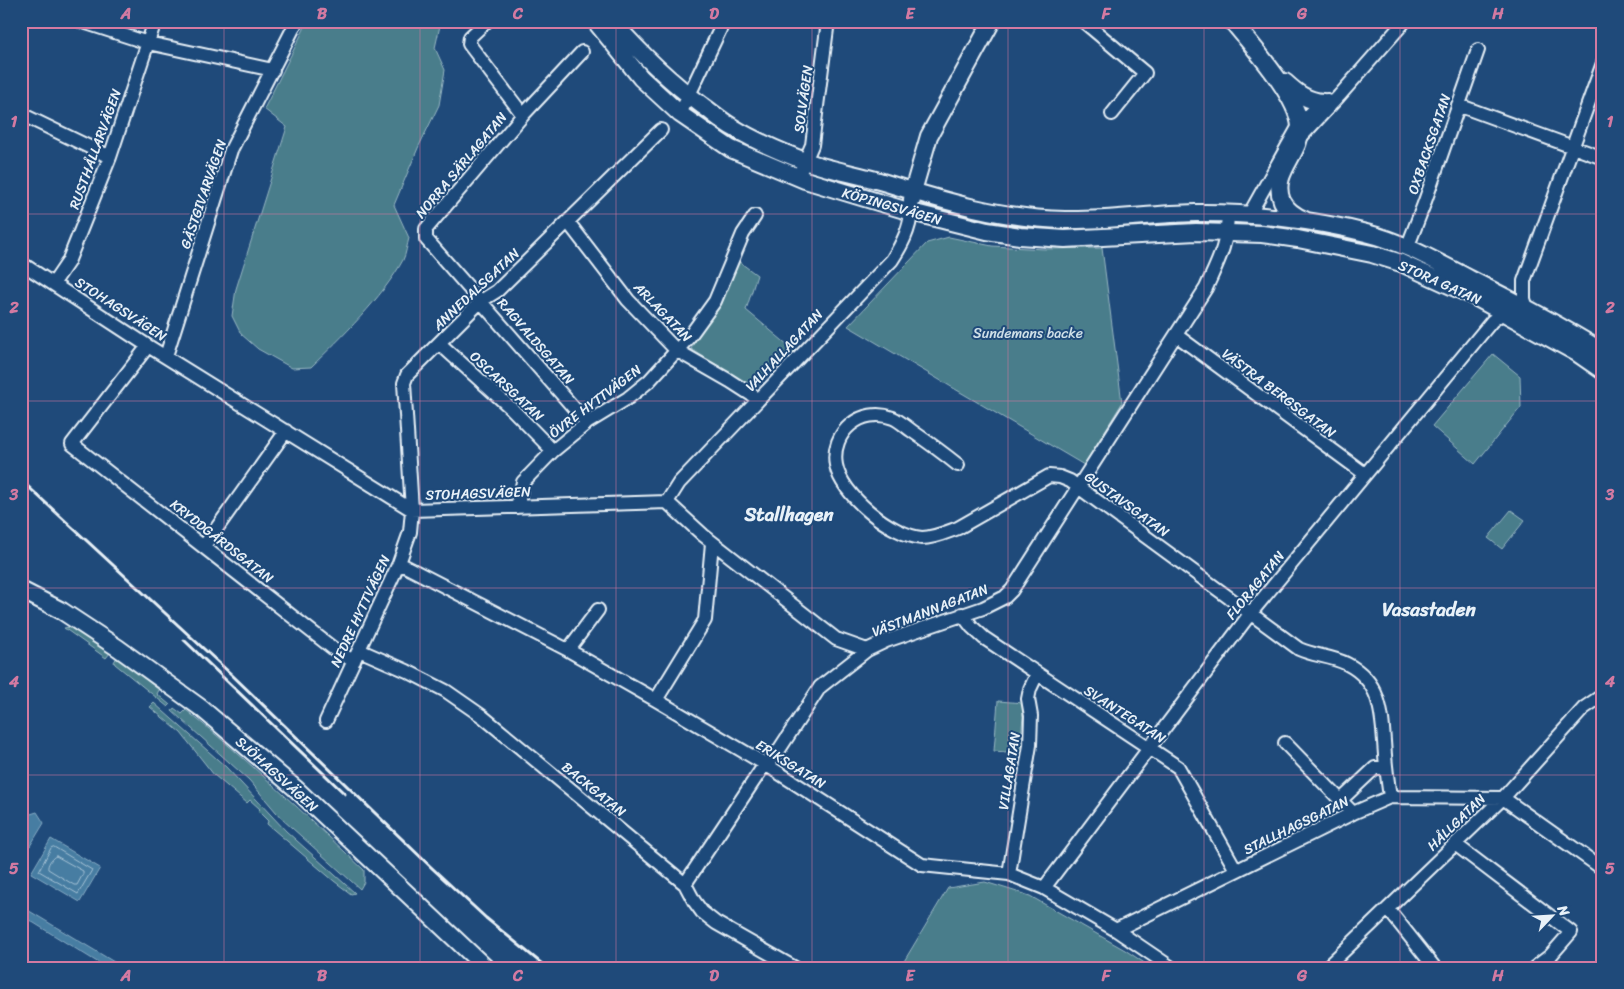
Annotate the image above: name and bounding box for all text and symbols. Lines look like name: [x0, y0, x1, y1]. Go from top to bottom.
text: A: [120, 0, 131, 28]
text: B: [317, 0, 328, 28]
text: C: [512, 0, 524, 28]
text: D: [709, 0, 719, 28]
text: E: [906, 0, 916, 28]
text: F: [1101, 0, 1112, 28]
text: G: [1296, 0, 1308, 28]
text: H: [1491, 0, 1504, 28]
street label: SOLVÄGEN: [786, 63, 821, 135]
street label: RUSTHÅLLARVÄGEN: [62, 85, 129, 213]
street label: OXBACKSGATAN: [1401, 90, 1458, 198]
street label: NORRA SÄRLAGATAN: [409, 106, 514, 224]
text: 1: [11, 107, 18, 136]
text: 1: [1607, 107, 1614, 136]
street label: GÄSTGIVARVÄGEN: [173, 136, 234, 252]
street label: KÖPINGSVÄGEN: [839, 180, 945, 233]
street label: ANNEDALSGATAN: [426, 242, 526, 337]
street label: STORA GATAN: [1394, 253, 1486, 312]
street label: STOHAGSVÄGEN: [70, 270, 172, 349]
street label: ARLAGATAN: [626, 276, 698, 349]
street label: RAGVALDSGATAN: [491, 292, 581, 391]
text: 2: [8, 293, 19, 322]
text: 2: [1604, 293, 1615, 322]
street label: VALHALLAGATAN: [739, 303, 830, 398]
park label: Sundemans backe: [973, 321, 1083, 346]
street label: VÄSTRA BERGSGATAN: [1216, 342, 1341, 445]
street label: OSCARSGATAN: [463, 345, 550, 428]
street label: ÖVRE HYTTVÄGEN: [543, 358, 647, 445]
street label: GUSTAVSGATAN: [1079, 465, 1175, 544]
street label: STOHAGSVÄGEN: [425, 479, 531, 508]
text: 3: [9, 480, 19, 509]
text: 3: [1605, 480, 1615, 509]
street label: KRYDDGÅRDSGATAN: [164, 493, 279, 590]
district label: Stallhagen: [743, 498, 834, 531]
street label: FLORAGATAN: [1219, 545, 1291, 626]
street label: NEDRE HYTTVÄGEN: [323, 551, 398, 672]
street label: VÄSTMANNAGATAN: [868, 577, 992, 644]
district label: Vasastaden: [1382, 593, 1477, 626]
text: 4: [8, 667, 19, 696]
text: 4: [1604, 667, 1615, 696]
street label: SVANTEGATAN: [1079, 678, 1171, 751]
street label: SJÖHAGSVÄGEN: [229, 730, 324, 819]
street label: VILLAGATAN: [991, 730, 1028, 812]
street label: ERIKSGATAN: [751, 733, 831, 796]
street label: BACKGATAN: [556, 755, 632, 824]
street label: HÅLLGATAN: [1421, 787, 1492, 857]
street label: STALLHAGSGATAN: [1239, 789, 1354, 862]
text: 5: [9, 854, 19, 883]
text: 5: [1605, 854, 1615, 883]
north arrow: [1526, 892, 1576, 942]
text: N: [1550, 900, 1577, 921]
text: A: [120, 961, 131, 989]
text: B: [317, 961, 328, 989]
text: C: [512, 961, 524, 989]
text: D: [709, 961, 719, 989]
text: E: [906, 961, 916, 989]
text: F: [1101, 961, 1112, 989]
text: G: [1296, 961, 1308, 989]
text: H: [1491, 961, 1504, 989]

